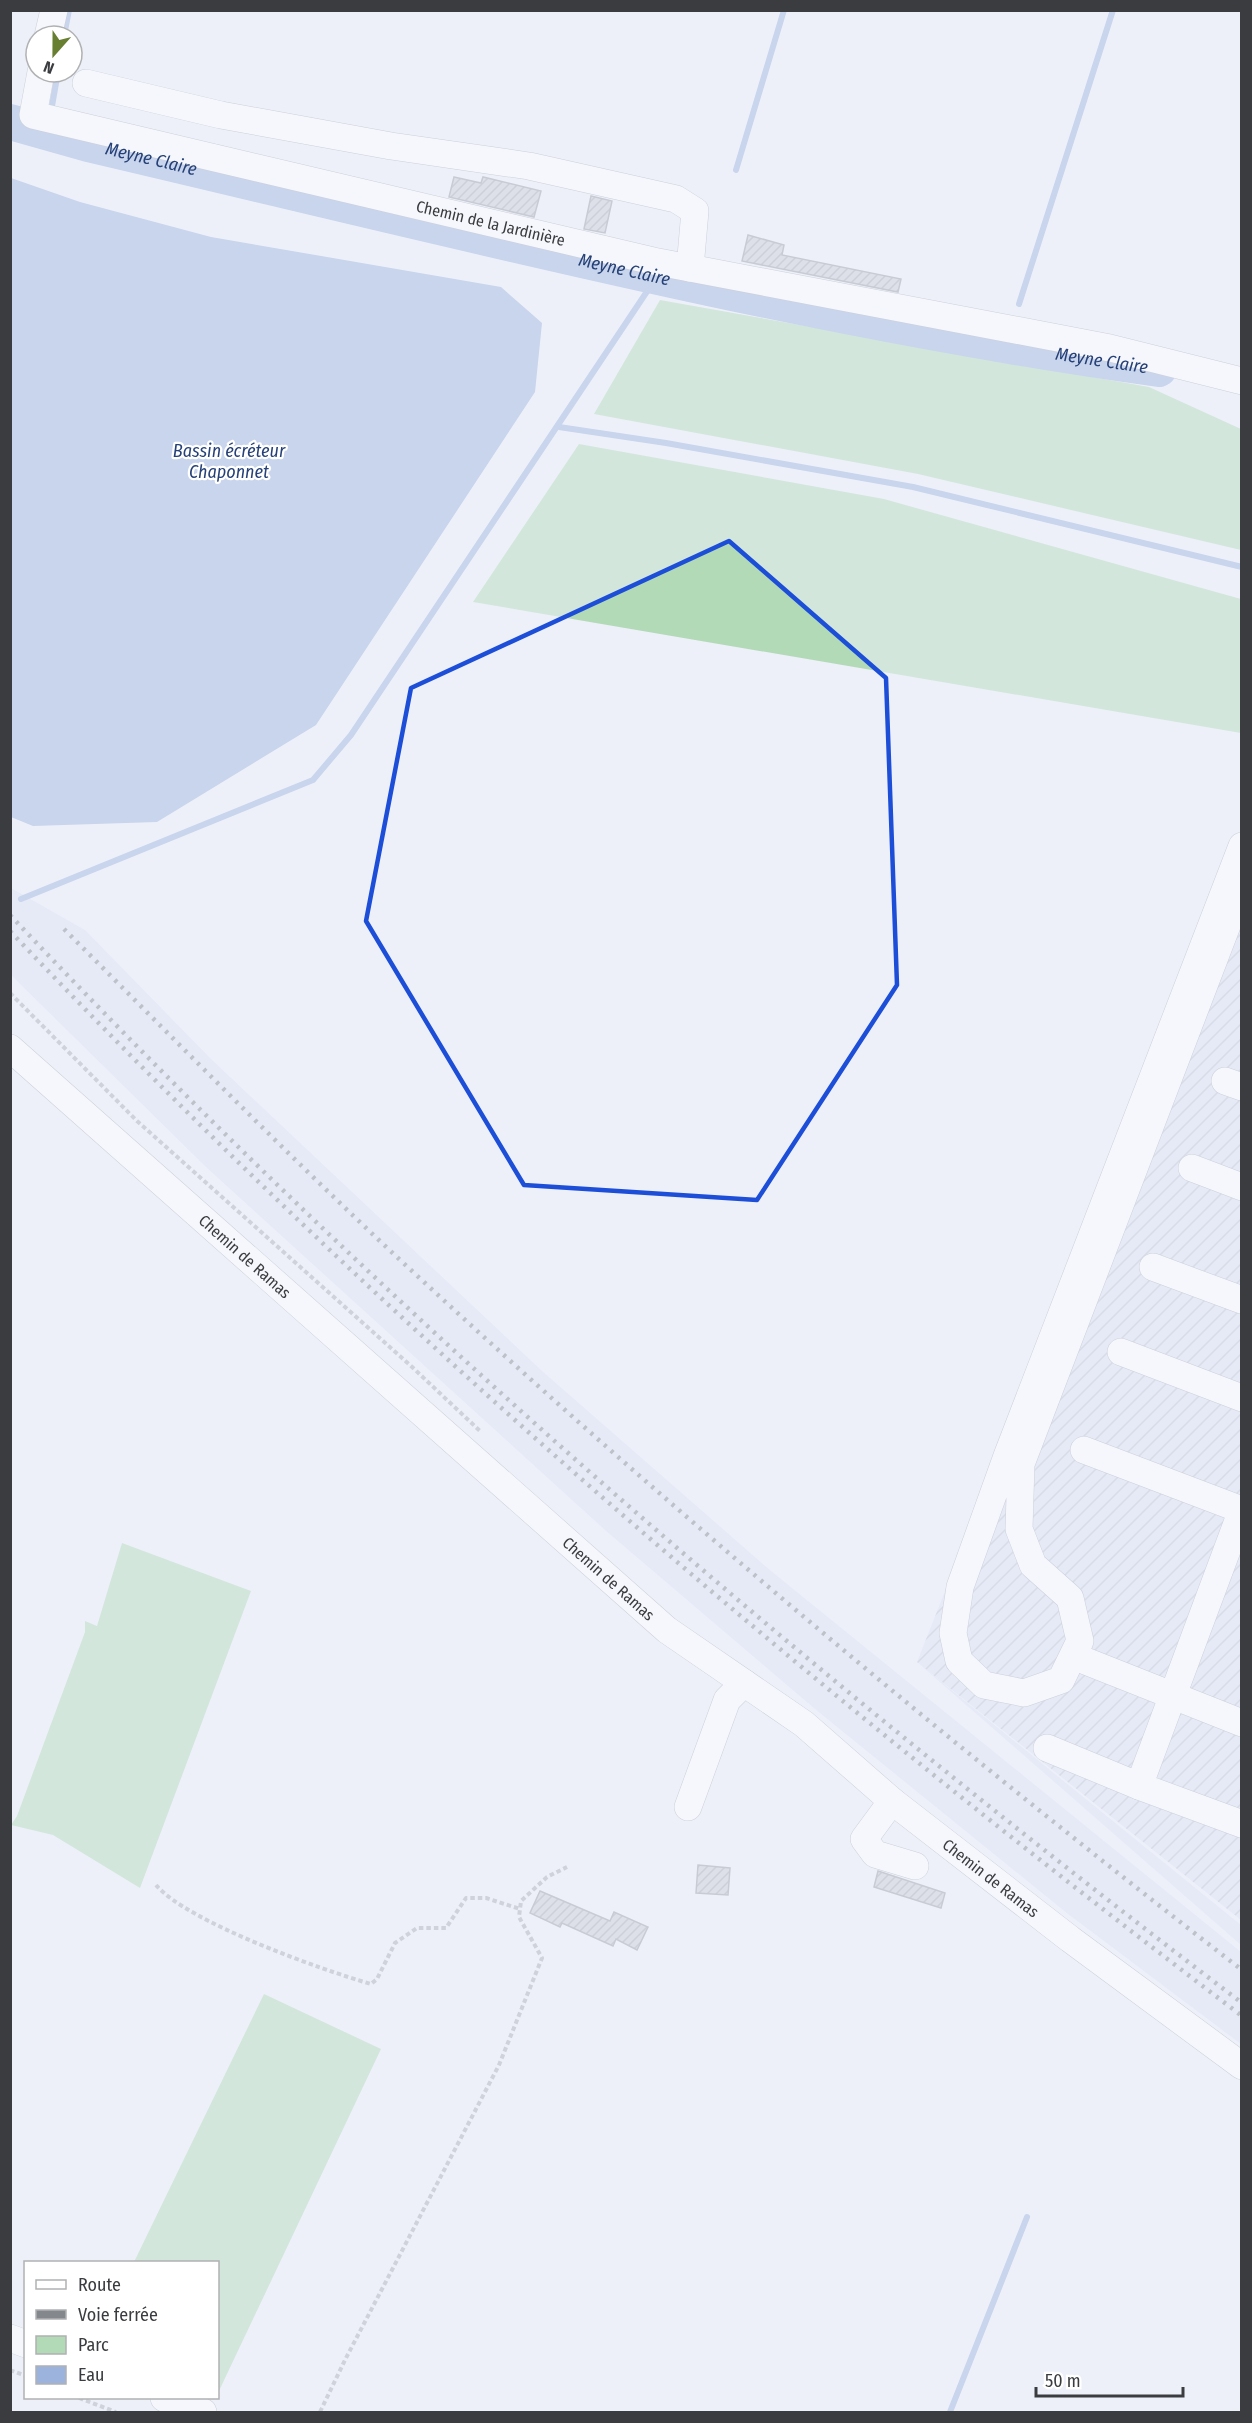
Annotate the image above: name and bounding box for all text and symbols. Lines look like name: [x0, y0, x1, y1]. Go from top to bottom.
north arrow: [24, 24, 84, 84]
text: N: [41, 57, 57, 78]
water label: Meyne Claire: [103, 137, 199, 180]
street label: Chemin de la Jardinière: [414, 196, 567, 250]
water label: Meyne Claire: [577, 249, 673, 291]
water label: Meyne Claire: [1054, 343, 1150, 378]
water label: Bassin écréteur Chaponnet: [173, 440, 286, 483]
street label: Chemin de Ramas: [195, 1211, 295, 1302]
street label: Chemin de Ramas: [559, 1533, 659, 1624]
street label: Chemin de Ramas: [939, 1835, 1043, 1921]
legend: [24, 2261, 219, 2399]
text: Route: [78, 2274, 121, 2296]
text: Voie ferrée: [78, 2304, 158, 2326]
text: Parc: [78, 2334, 109, 2356]
scale bar: [1036, 2360, 1183, 2398]
text: Eau: [78, 2364, 104, 2386]
text: 50 m: [1045, 2370, 1081, 2392]

